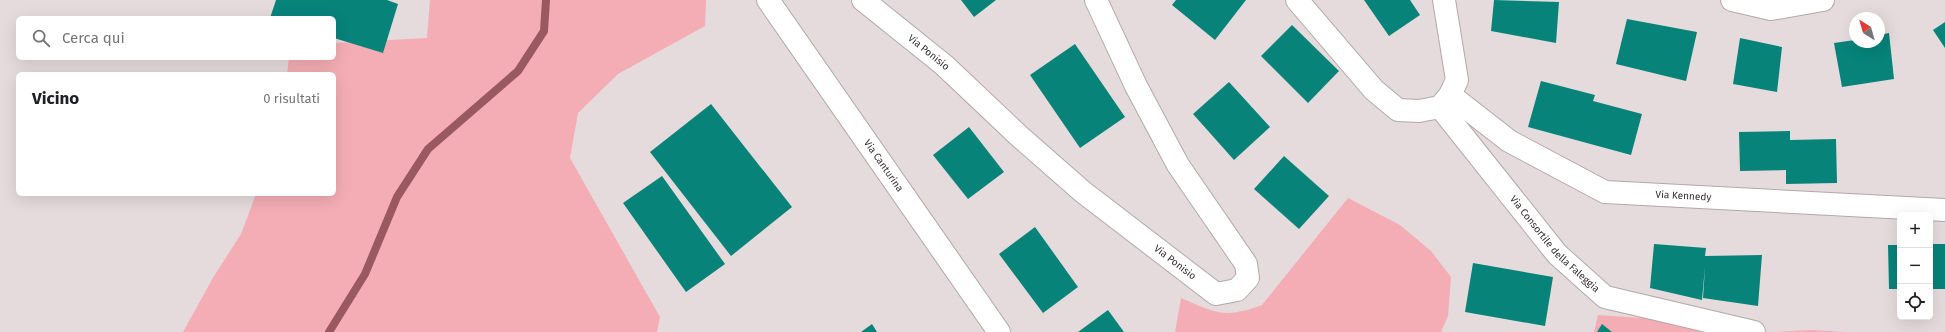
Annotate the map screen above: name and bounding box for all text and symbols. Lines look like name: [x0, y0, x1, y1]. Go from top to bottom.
north arrow: [1849, 12, 1885, 48]
search box: [16, 16, 336, 60]
icon: search: [30, 27, 52, 49]
text: Cerca qui: [62, 29, 125, 47]
street label: Via Ponisio: [905, 32, 952, 73]
text: Vicino: [32, 88, 79, 109]
text: 0 risultati: [263, 91, 320, 106]
street label: Via Canturina: [861, 137, 906, 194]
street label: Via Kennedy: [1655, 189, 1712, 204]
street label: Via Consortile della Faleggia: [1507, 193, 1602, 295]
map controls: [1897, 212, 1933, 320]
button: +: [1897, 212, 1933, 248]
street label: Via Ponisio: [1151, 243, 1198, 283]
button: −: [1897, 248, 1933, 284]
button: locate: [1897, 284, 1933, 320]

